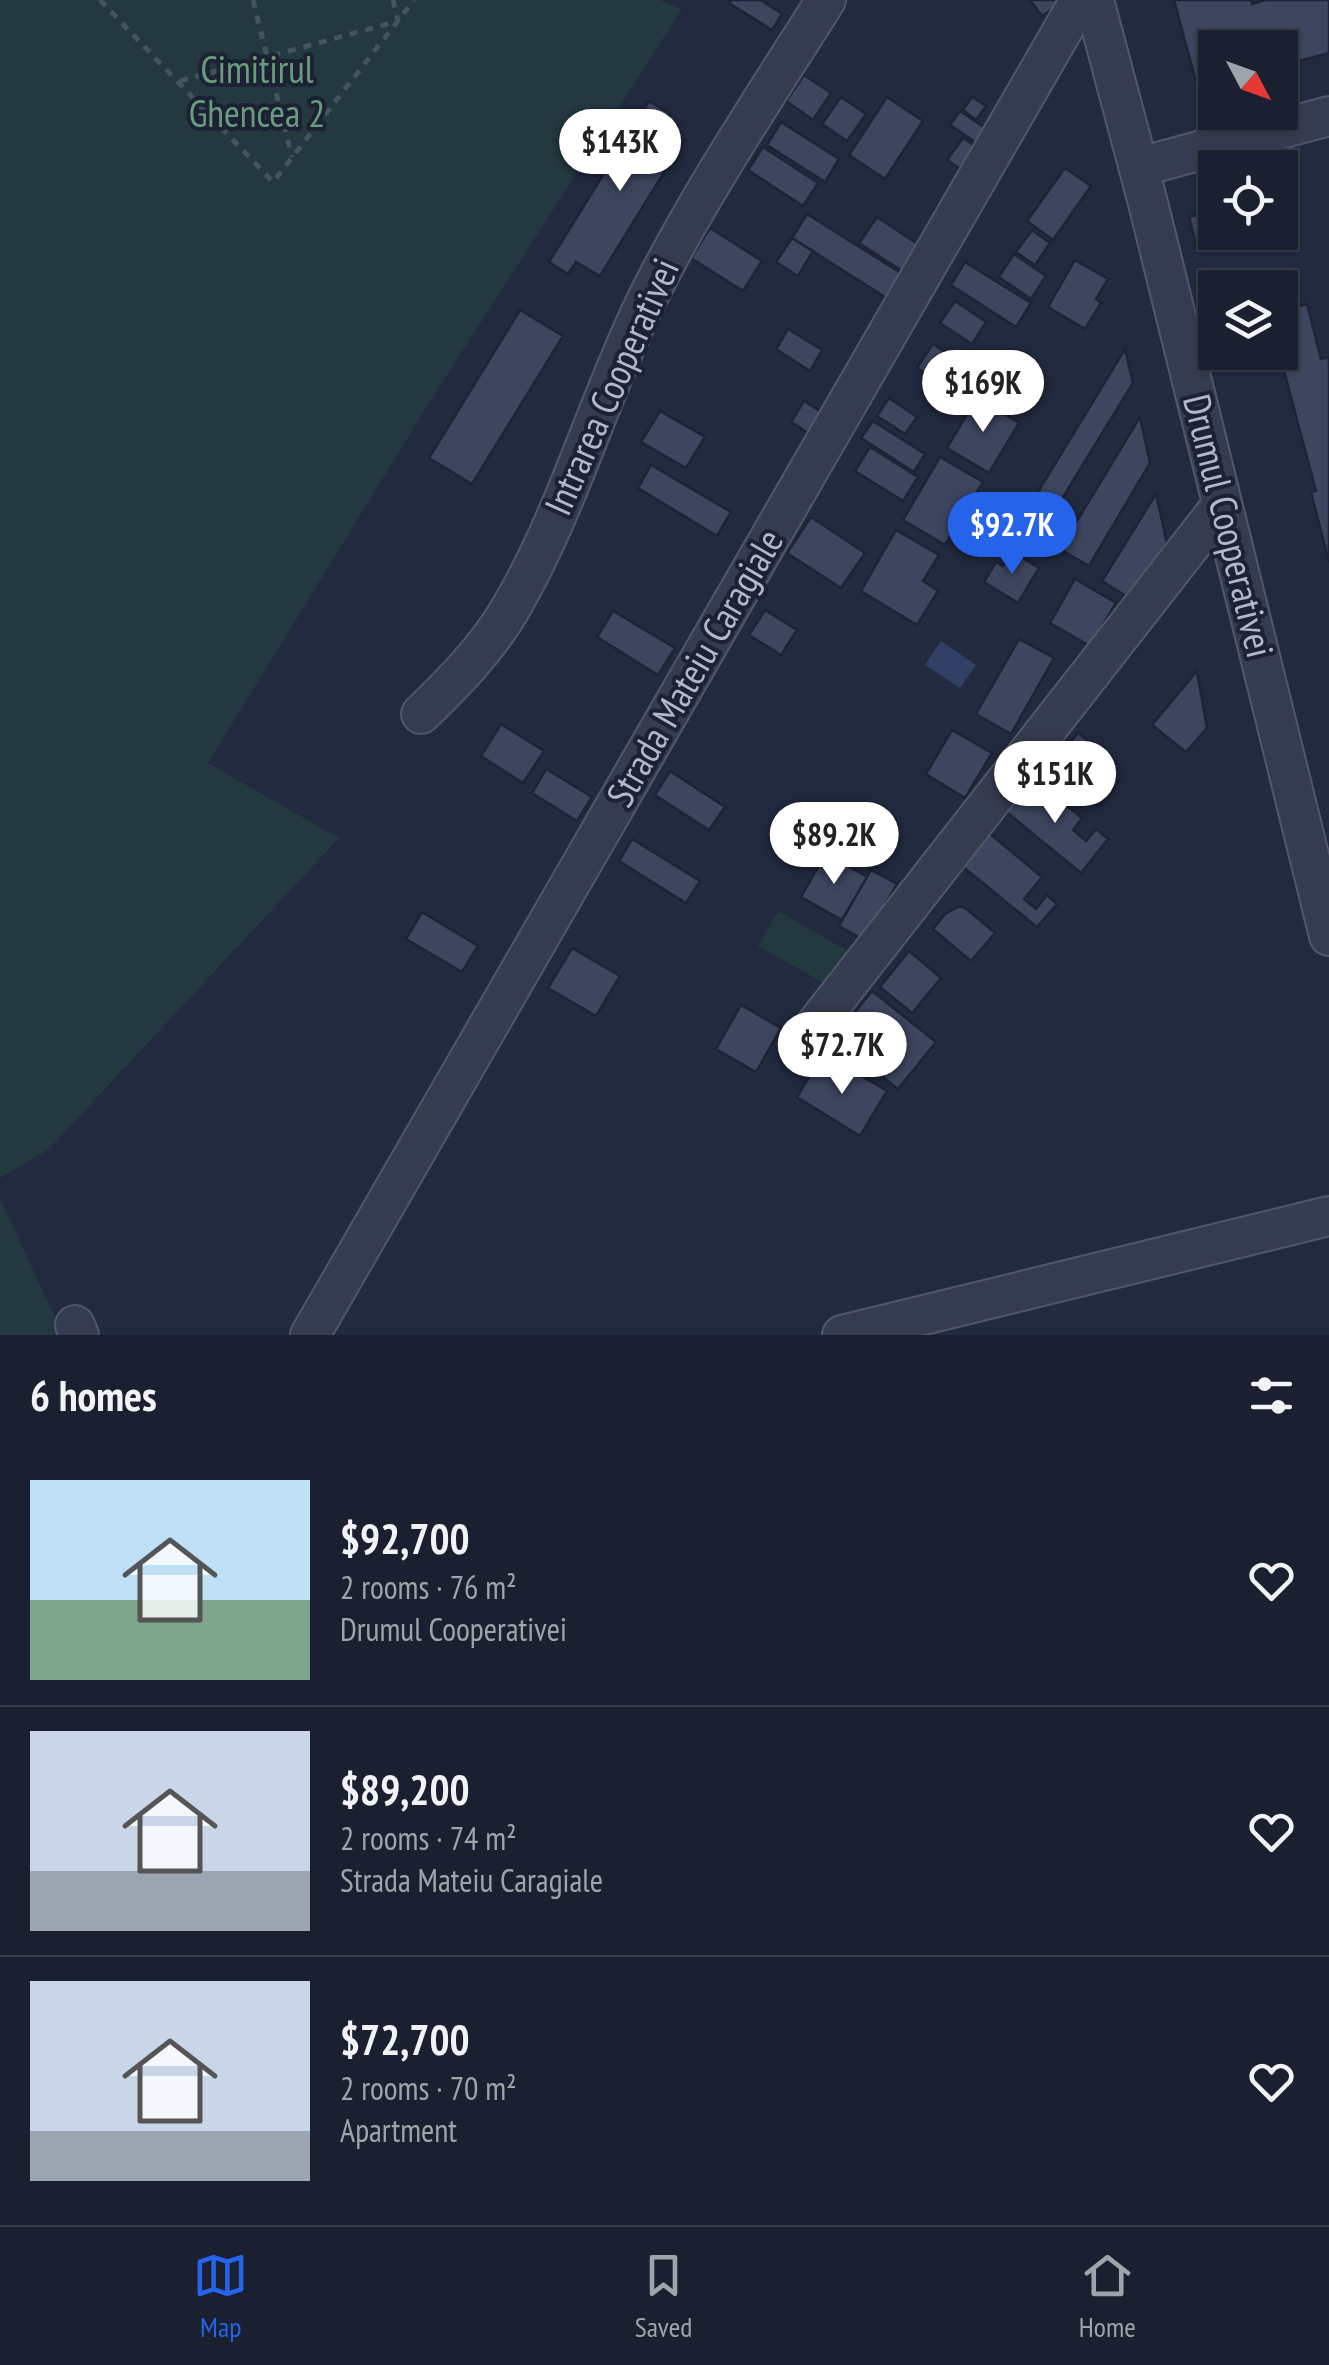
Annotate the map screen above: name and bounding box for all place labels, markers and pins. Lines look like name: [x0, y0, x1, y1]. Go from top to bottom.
pin: $143K: [550, 109, 690, 194]
pin: $169K: [913, 350, 1053, 435]
pin: $92.7K: [931, 492, 1093, 577]
pin: $151K: [985, 741, 1125, 826]
pin: $89.2K: [753, 802, 915, 887]
pin: $72.7K: [761, 1012, 923, 1097]

